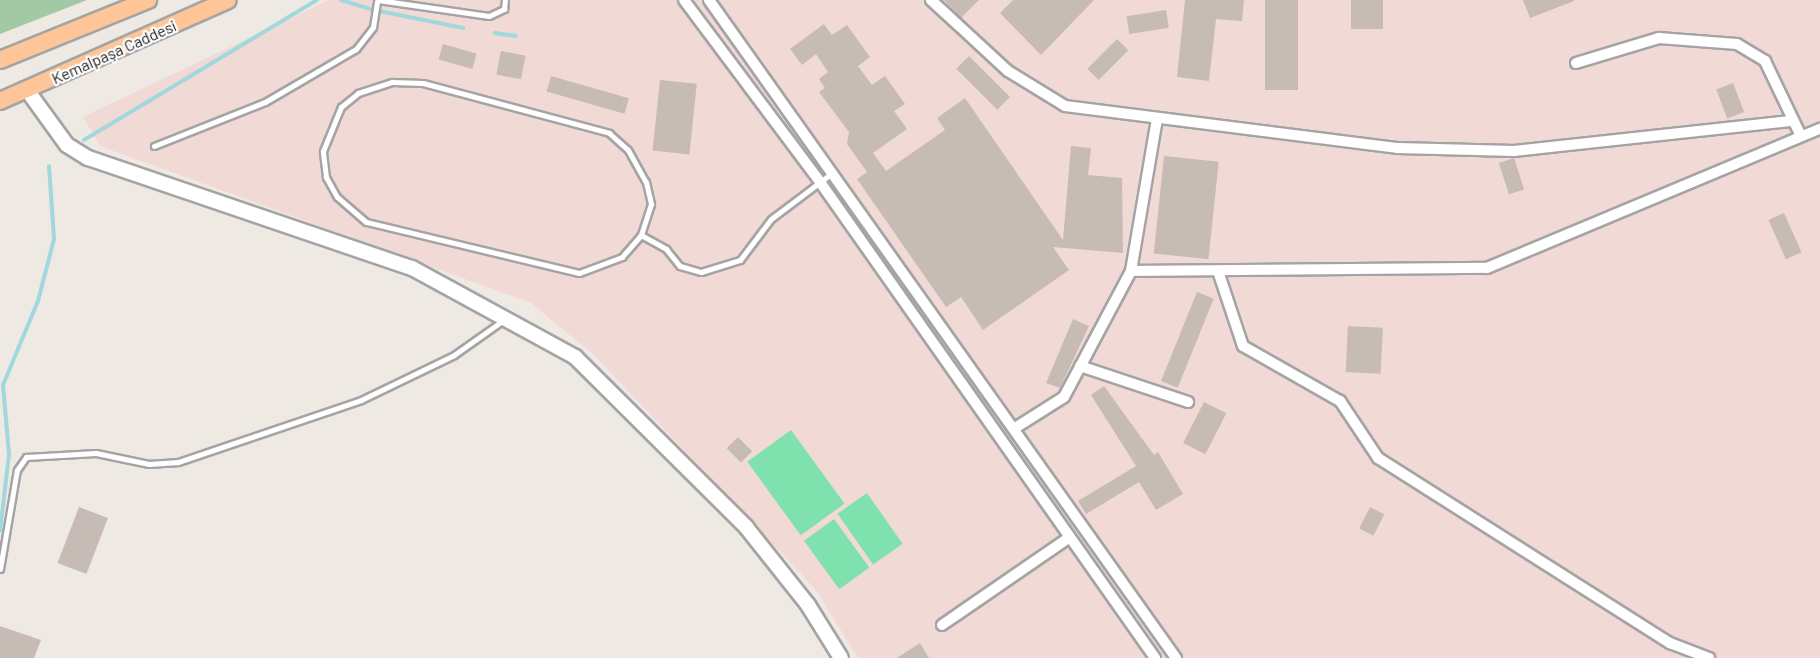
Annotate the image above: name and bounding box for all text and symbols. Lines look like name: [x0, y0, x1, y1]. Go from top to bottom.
street label: Kemalpaşa Caddesi: [49, 16, 179, 88]

